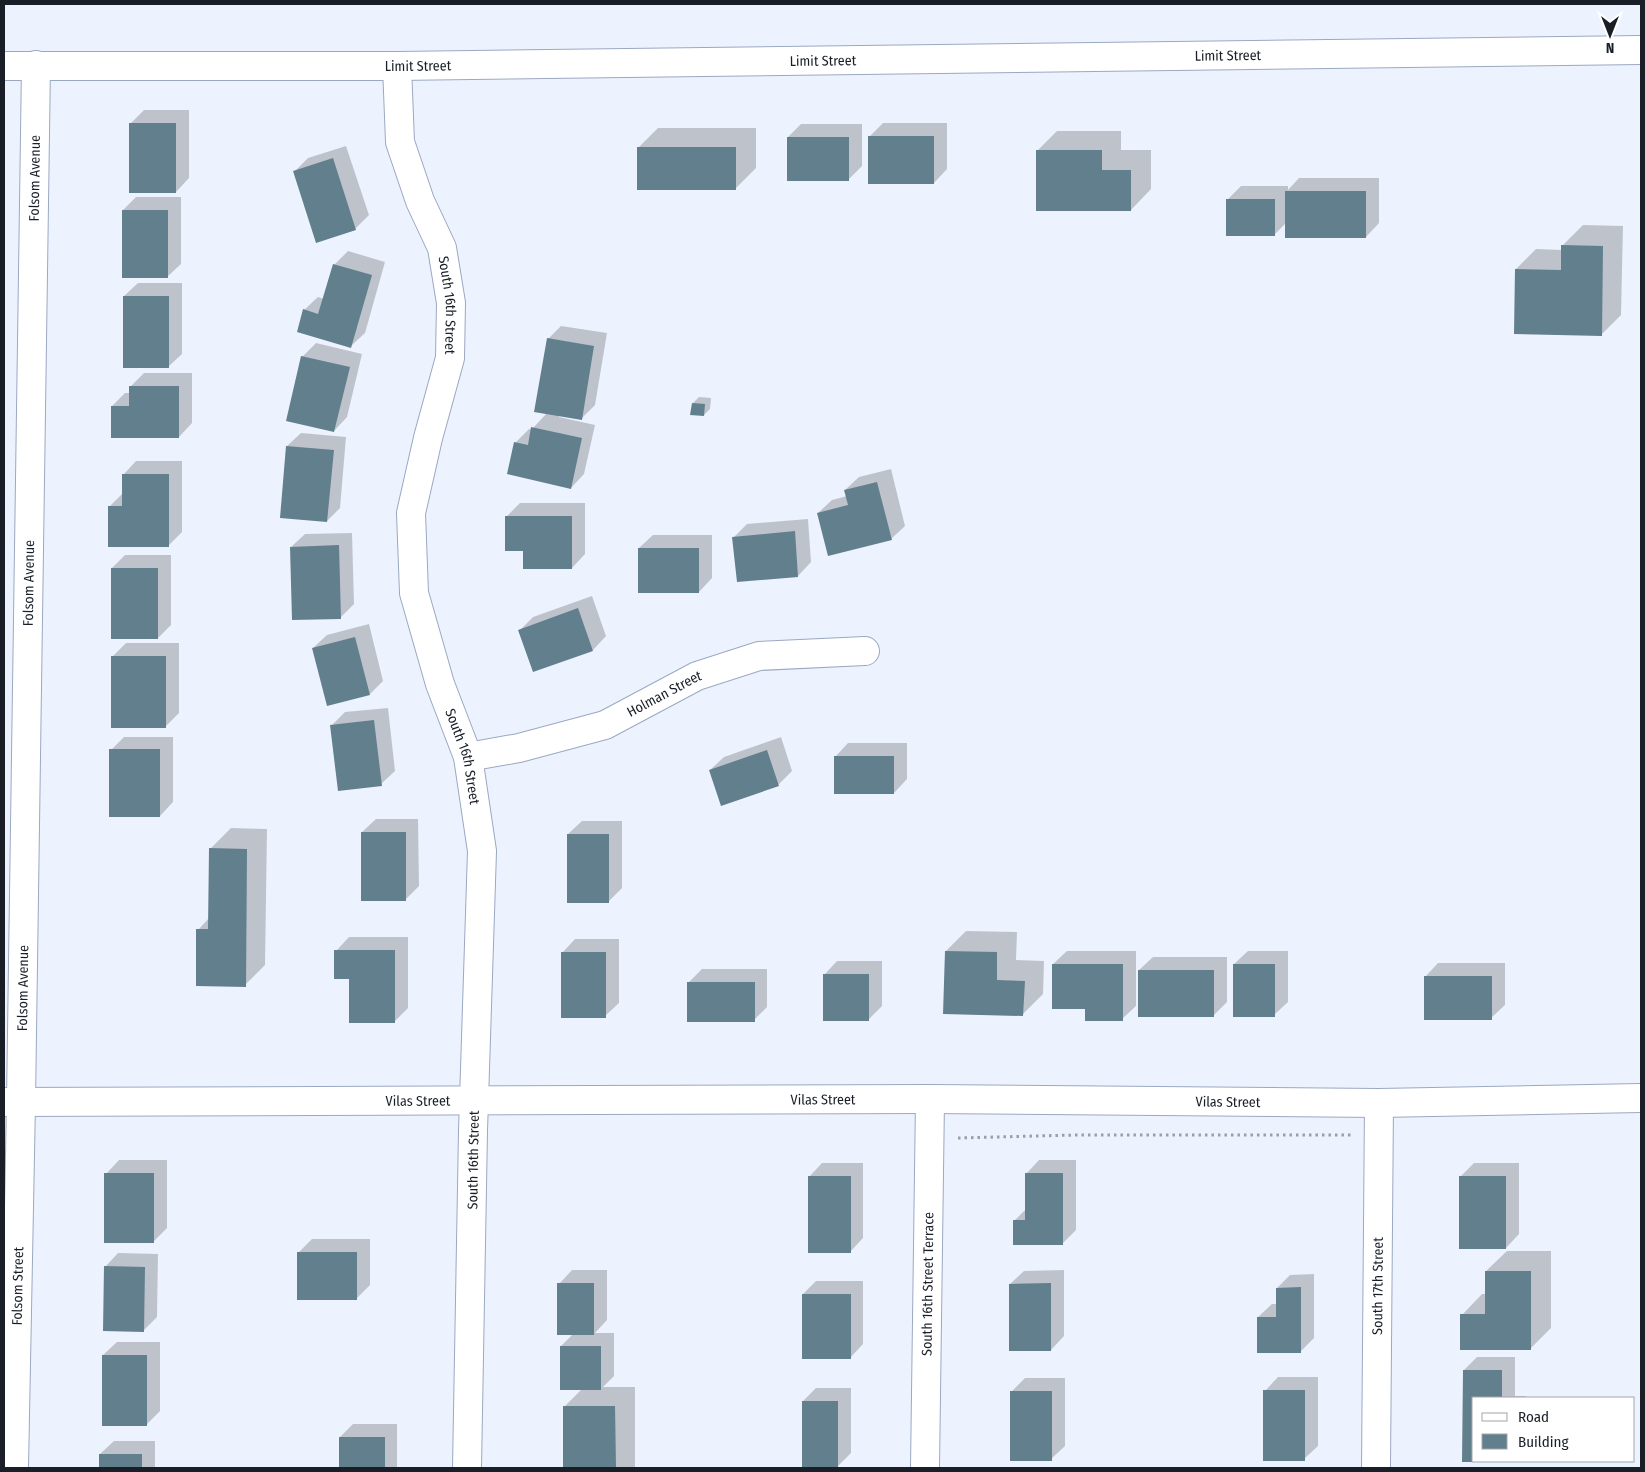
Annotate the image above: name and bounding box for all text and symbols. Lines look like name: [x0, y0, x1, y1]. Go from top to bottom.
north arrow: [1585, 10, 1635, 60]
text: N: [1606, 39, 1614, 56]
street label: Limit Street: [1195, 47, 1262, 65]
street label: Limit Street: [790, 52, 857, 70]
street label: Limit Street: [385, 57, 452, 75]
street label: Folsom Avenue: [26, 135, 44, 221]
street label: South 16th Street: [434, 255, 459, 355]
street label: Folsom Avenue: [20, 540, 38, 626]
street label: Holman Street: [624, 667, 704, 721]
street label: South 16th Street: [441, 706, 483, 806]
street label: Folsom Avenue: [14, 945, 32, 1031]
street label: Vilas Street: [791, 1091, 856, 1108]
street label: Vilas Street: [386, 1093, 451, 1110]
street label: Vilas Street: [1195, 1093, 1261, 1111]
street label: South 16th Street: [464, 1110, 483, 1210]
street label: South 16th Street Terrace: [919, 1212, 937, 1356]
street label: South 17th Street: [1369, 1237, 1387, 1335]
street label: Folsom Street: [9, 1246, 27, 1326]
legend: [1472, 1397, 1635, 1462]
text: Road: [1518, 1408, 1549, 1426]
text: Building: [1518, 1433, 1569, 1451]

